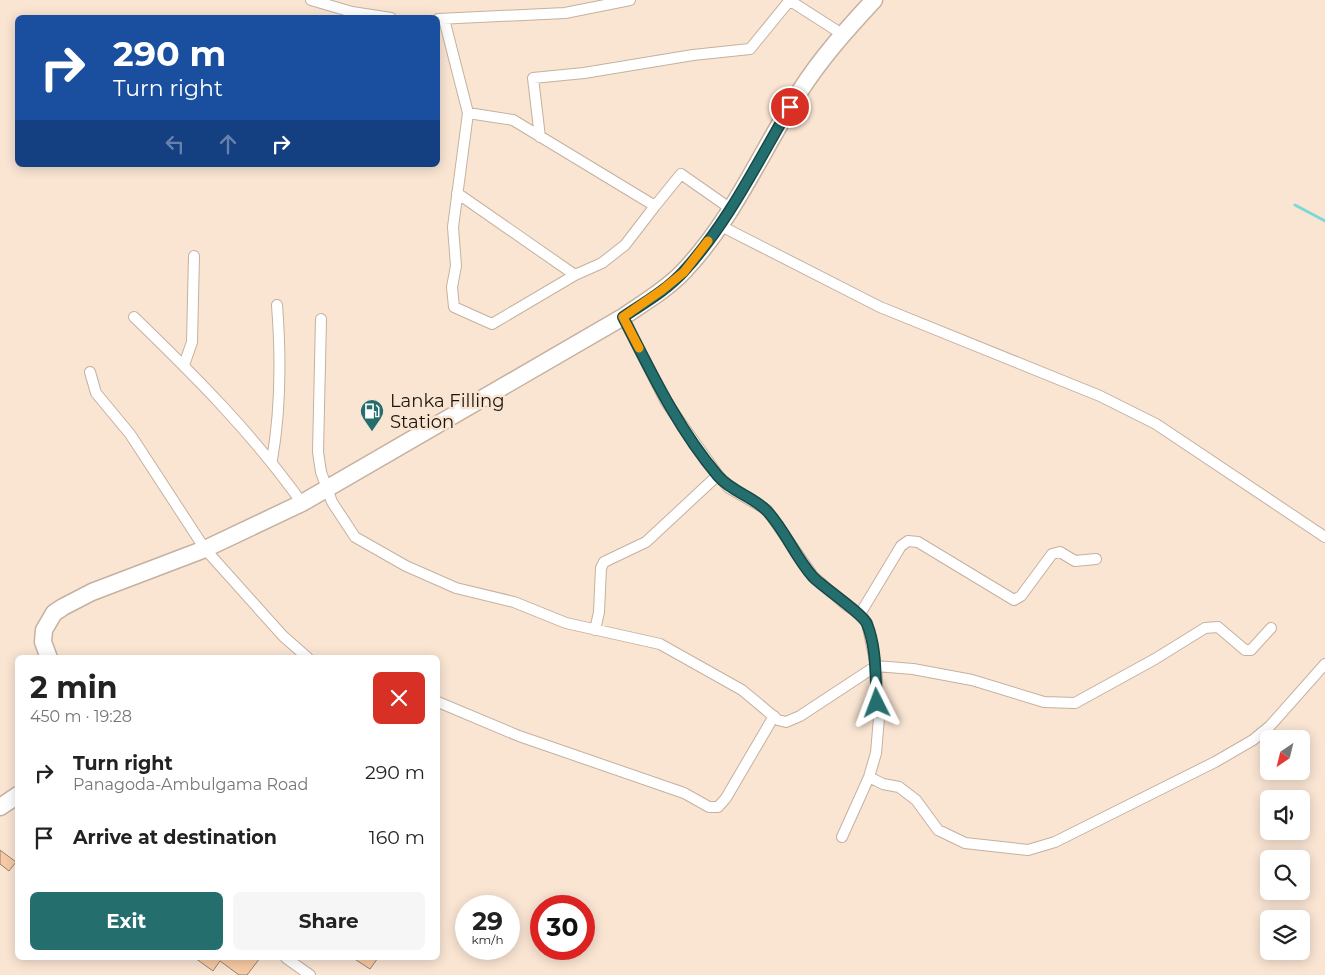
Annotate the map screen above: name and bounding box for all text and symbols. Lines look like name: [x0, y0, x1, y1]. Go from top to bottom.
text: 290 m: [113, 32, 226, 75]
icon: right: [30, 35, 95, 100]
text: Turn right: [113, 75, 223, 102]
pin: [769, 86, 811, 128]
icon: arrive: [776, 93, 804, 121]
icon: left: [161, 130, 189, 158]
icon: ahead: [214, 130, 242, 158]
icon: right: [267, 130, 295, 158]
place label: Lanka Filling Station: [390, 390, 505, 433]
fuel station icon: Lanka Filling Station: [359, 398, 385, 432]
text: 2 min: [30, 669, 117, 706]
button: close: [373, 672, 425, 724]
position arrow: [850, 676, 902, 728]
text: 450 m · 19:28: [30, 707, 132, 726]
north arrow: [1260, 730, 1310, 780]
map controls: [1260, 730, 1310, 960]
text: Turn right: [73, 752, 173, 775]
icon: right: [30, 759, 58, 787]
text: 290 m: [365, 761, 425, 784]
text: Panagoda-Ambulgama Road: [73, 775, 308, 794]
button: sound: [1260, 790, 1310, 840]
icon: arrive: [30, 824, 58, 852]
text: Arrive at destination: [73, 826, 277, 849]
text: 160 m: [369, 826, 425, 849]
button: search: [1260, 850, 1310, 900]
button: Exit: [30, 892, 223, 950]
button: Share: [233, 892, 425, 950]
speed limit sign: 30: [530, 895, 595, 960]
text: 29: [472, 906, 503, 936]
button: layers: [1260, 910, 1310, 960]
text: km/h: [471, 932, 504, 947]

